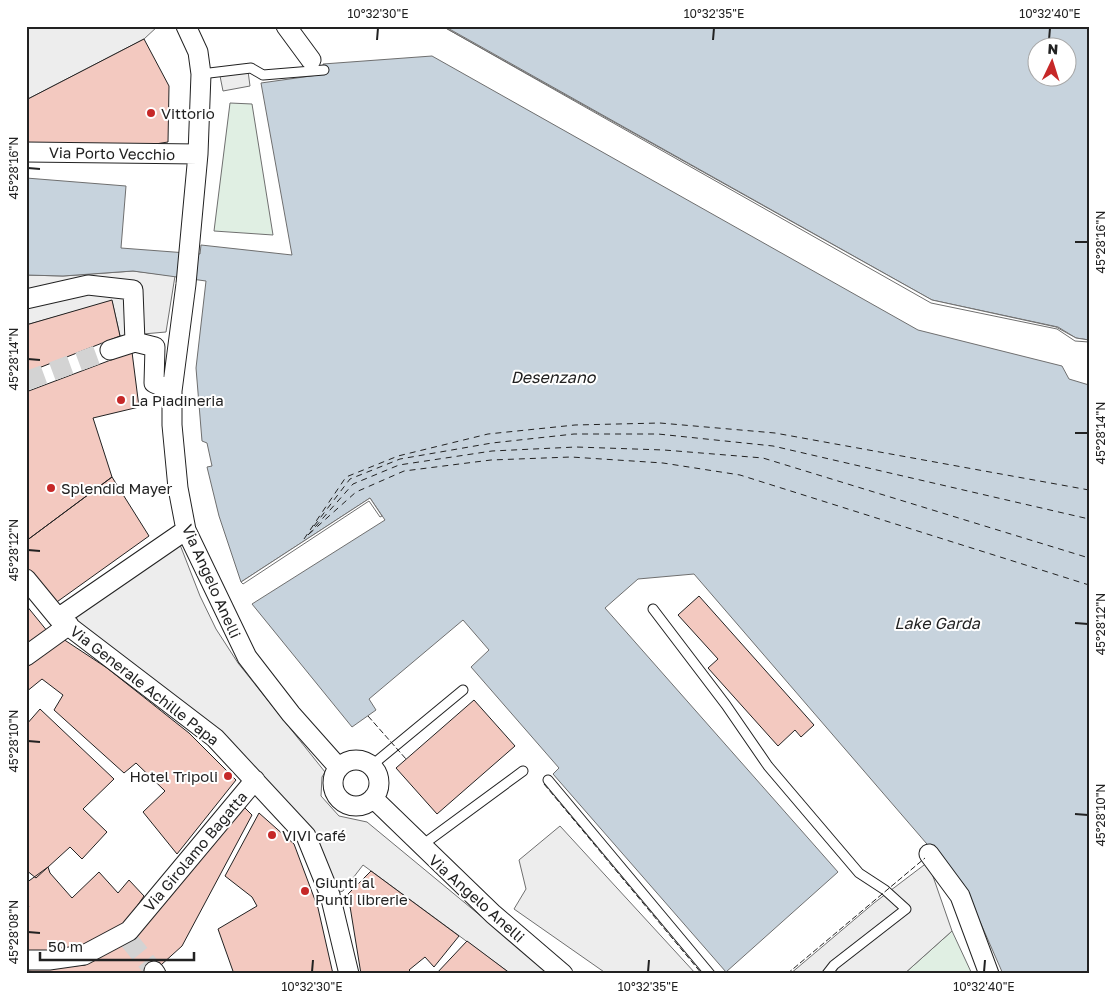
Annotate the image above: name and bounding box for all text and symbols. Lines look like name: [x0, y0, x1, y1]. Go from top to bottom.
text: 10°32'30"E: [347, 6, 409, 21]
text: 10°32'35"E: [684, 6, 744, 21]
text: 10°32'40"E: [1019, 6, 1081, 21]
north arrow: [1028, 38, 1078, 88]
text: N: [1047, 40, 1059, 57]
place label: Vittorio: [161, 104, 215, 122]
marker: Vittorio: [145, 107, 157, 119]
text: 45°28'16"N: [6, 137, 21, 199]
street label: Via Porto Vecchio: [49, 143, 175, 163]
text: 45°28'16"N: [1093, 211, 1108, 273]
text: 45°28'14"N: [6, 328, 21, 390]
water label: Desenzano: [511, 367, 597, 387]
place label: La Piadineria: [131, 391, 224, 409]
marker: La Piadineria: [115, 394, 127, 406]
text: 45°28'14"N: [1093, 402, 1108, 464]
place label: Splendid Mayer: [61, 479, 172, 497]
marker: Splendid Mayer: [45, 482, 57, 494]
text: 45°28'12"N: [6, 519, 21, 581]
street label: Via Angelo Anelli: [179, 521, 245, 641]
text: 45°28'12"N: [1093, 593, 1108, 655]
water label: Lake Garda: [894, 613, 981, 633]
street label: Via Generale Achille Papa: [67, 621, 223, 749]
text: 45°28'10"N: [6, 710, 21, 772]
place label: Hotel Tripoli: [129, 767, 218, 785]
marker: Hotel Tripoli: [222, 770, 234, 782]
text: 45°28'10"N: [1093, 784, 1108, 846]
street label: Via Girolamo Bagatta: [139, 787, 251, 915]
place label: VIVI café: [282, 826, 346, 844]
marker: VIVI café: [266, 829, 278, 841]
street label: Via Angelo Anelli: [425, 850, 529, 946]
place label: Giunti al Punti librerie: [315, 873, 408, 908]
marker: Giunti al Punti librerie: [299, 885, 311, 897]
text: 45°28'08"N: [6, 900, 21, 964]
scale bar: [40, 930, 194, 962]
text: 50 m: [48, 937, 83, 955]
text: 10°32'30"E: [281, 979, 343, 994]
text: 10°32'35"E: [618, 979, 678, 994]
text: 10°32'40"E: [953, 979, 1015, 994]

